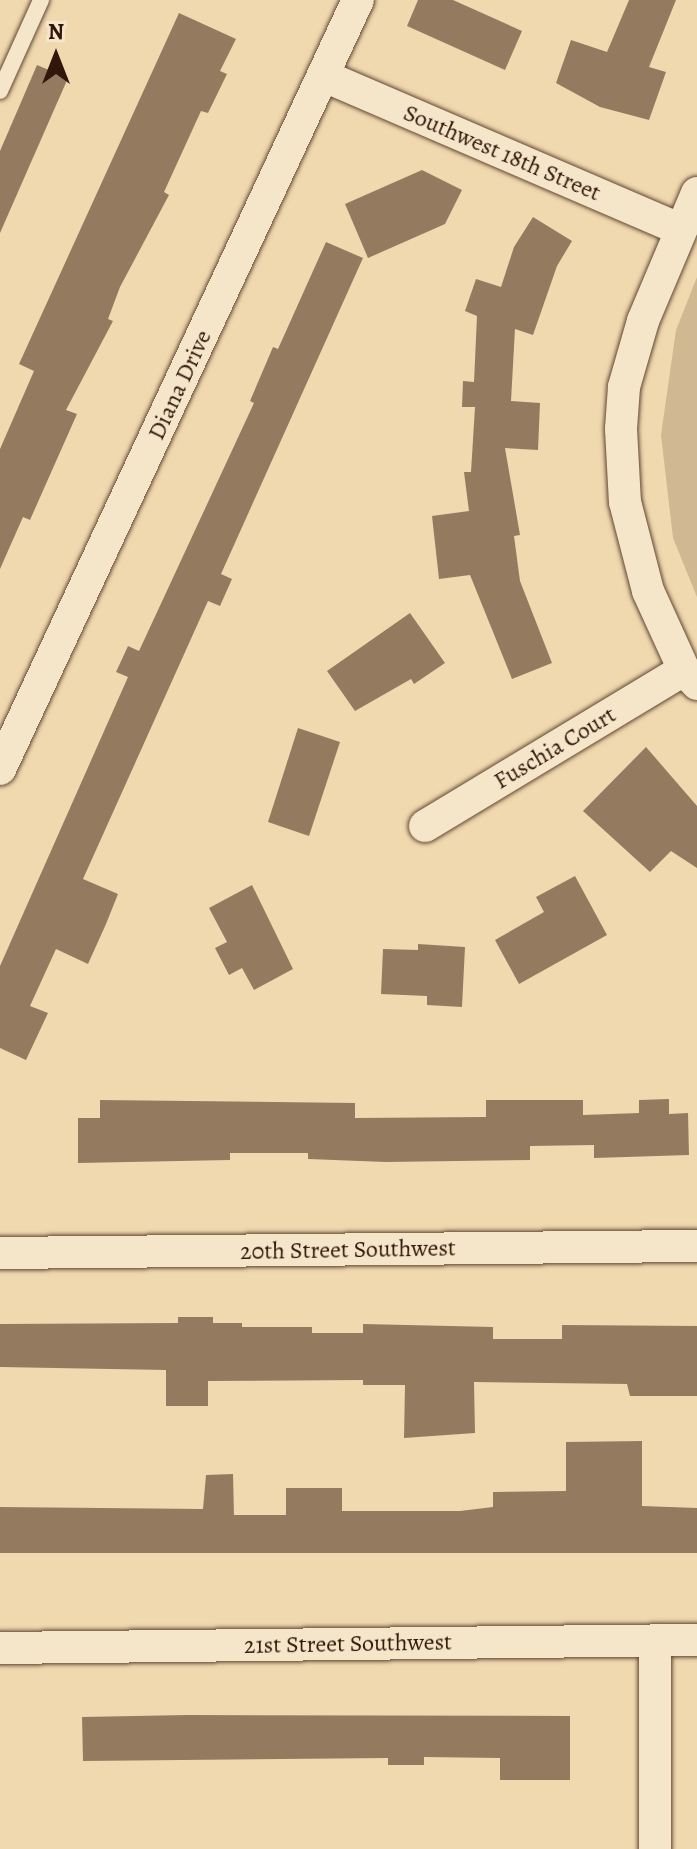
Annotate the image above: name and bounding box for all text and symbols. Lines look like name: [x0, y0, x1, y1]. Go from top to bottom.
north arrow: [16, 16, 96, 96]
text: N: [48, 17, 64, 47]
street label: Southwest 18th Street: [399, 98, 605, 208]
street label: Diana Drive: [142, 326, 218, 444]
street label: Fuschia Court: [489, 700, 621, 796]
street label: 20th Street Southwest: [240, 1234, 456, 1266]
street label: 21st Street Southwest: [244, 1628, 452, 1660]

